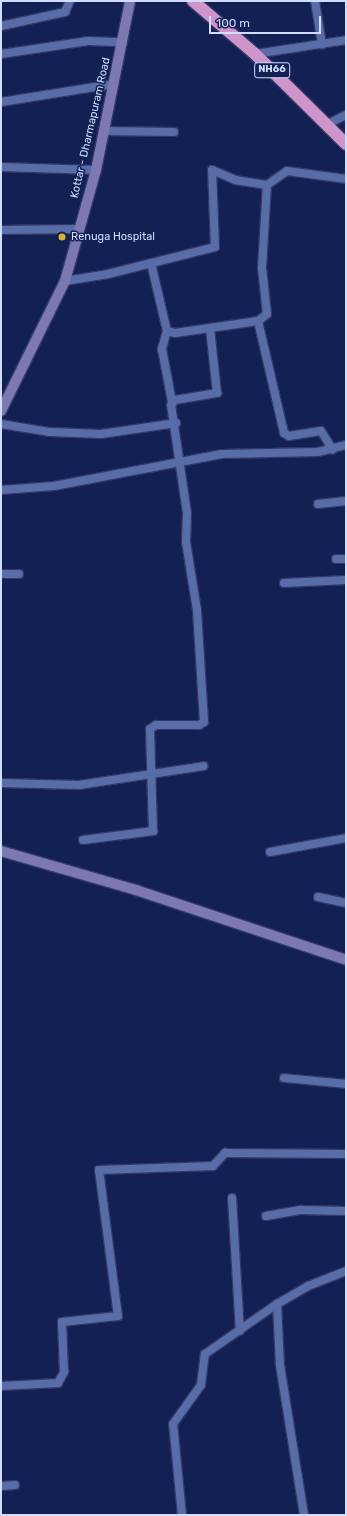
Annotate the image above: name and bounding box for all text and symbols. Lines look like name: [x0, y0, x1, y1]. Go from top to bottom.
scale bar: [211, 8, 323, 34]
text: 100 m: [216, 16, 250, 30]
street label: Kottar - Dharmapuram Road: [68, 56, 114, 200]
road number: NH66: [254, 62, 290, 78]
place label: Renuga Hospital: [71, 230, 155, 244]
marker: Renuga Hospital: [56, 231, 68, 243]

